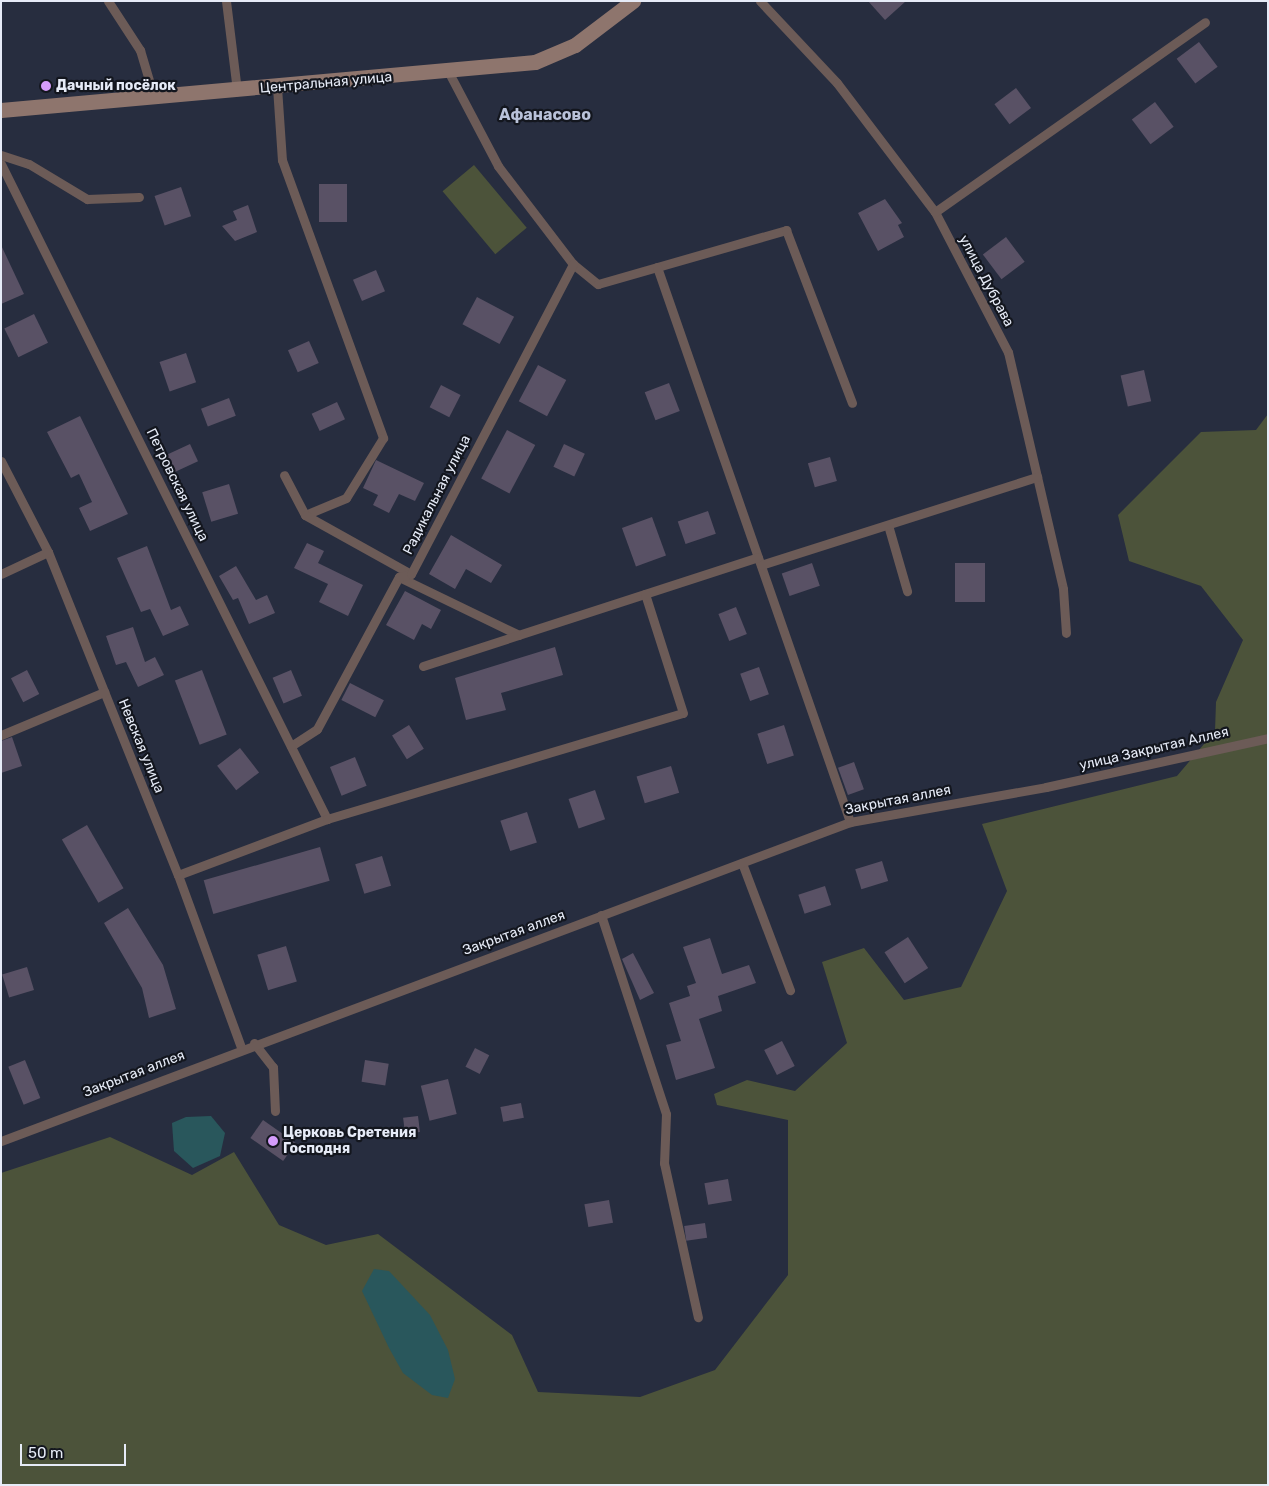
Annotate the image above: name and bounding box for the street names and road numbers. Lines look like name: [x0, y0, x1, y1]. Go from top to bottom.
street label: Центральная улица: [259, 69, 393, 97]
street label: улица Дубрава: [955, 232, 1017, 330]
street label: Петровская улица: [142, 426, 212, 544]
street label: Радикальная улица: [400, 433, 474, 557]
street label: Невская улица: [114, 697, 168, 795]
street label: улица Закрытая Аллея: [1078, 724, 1230, 774]
street label: Закрытая аллея: [844, 781, 952, 819]
street label: Закрытая аллея: [461, 907, 567, 959]
street label: Закрытая аллея: [81, 1047, 187, 1101]

